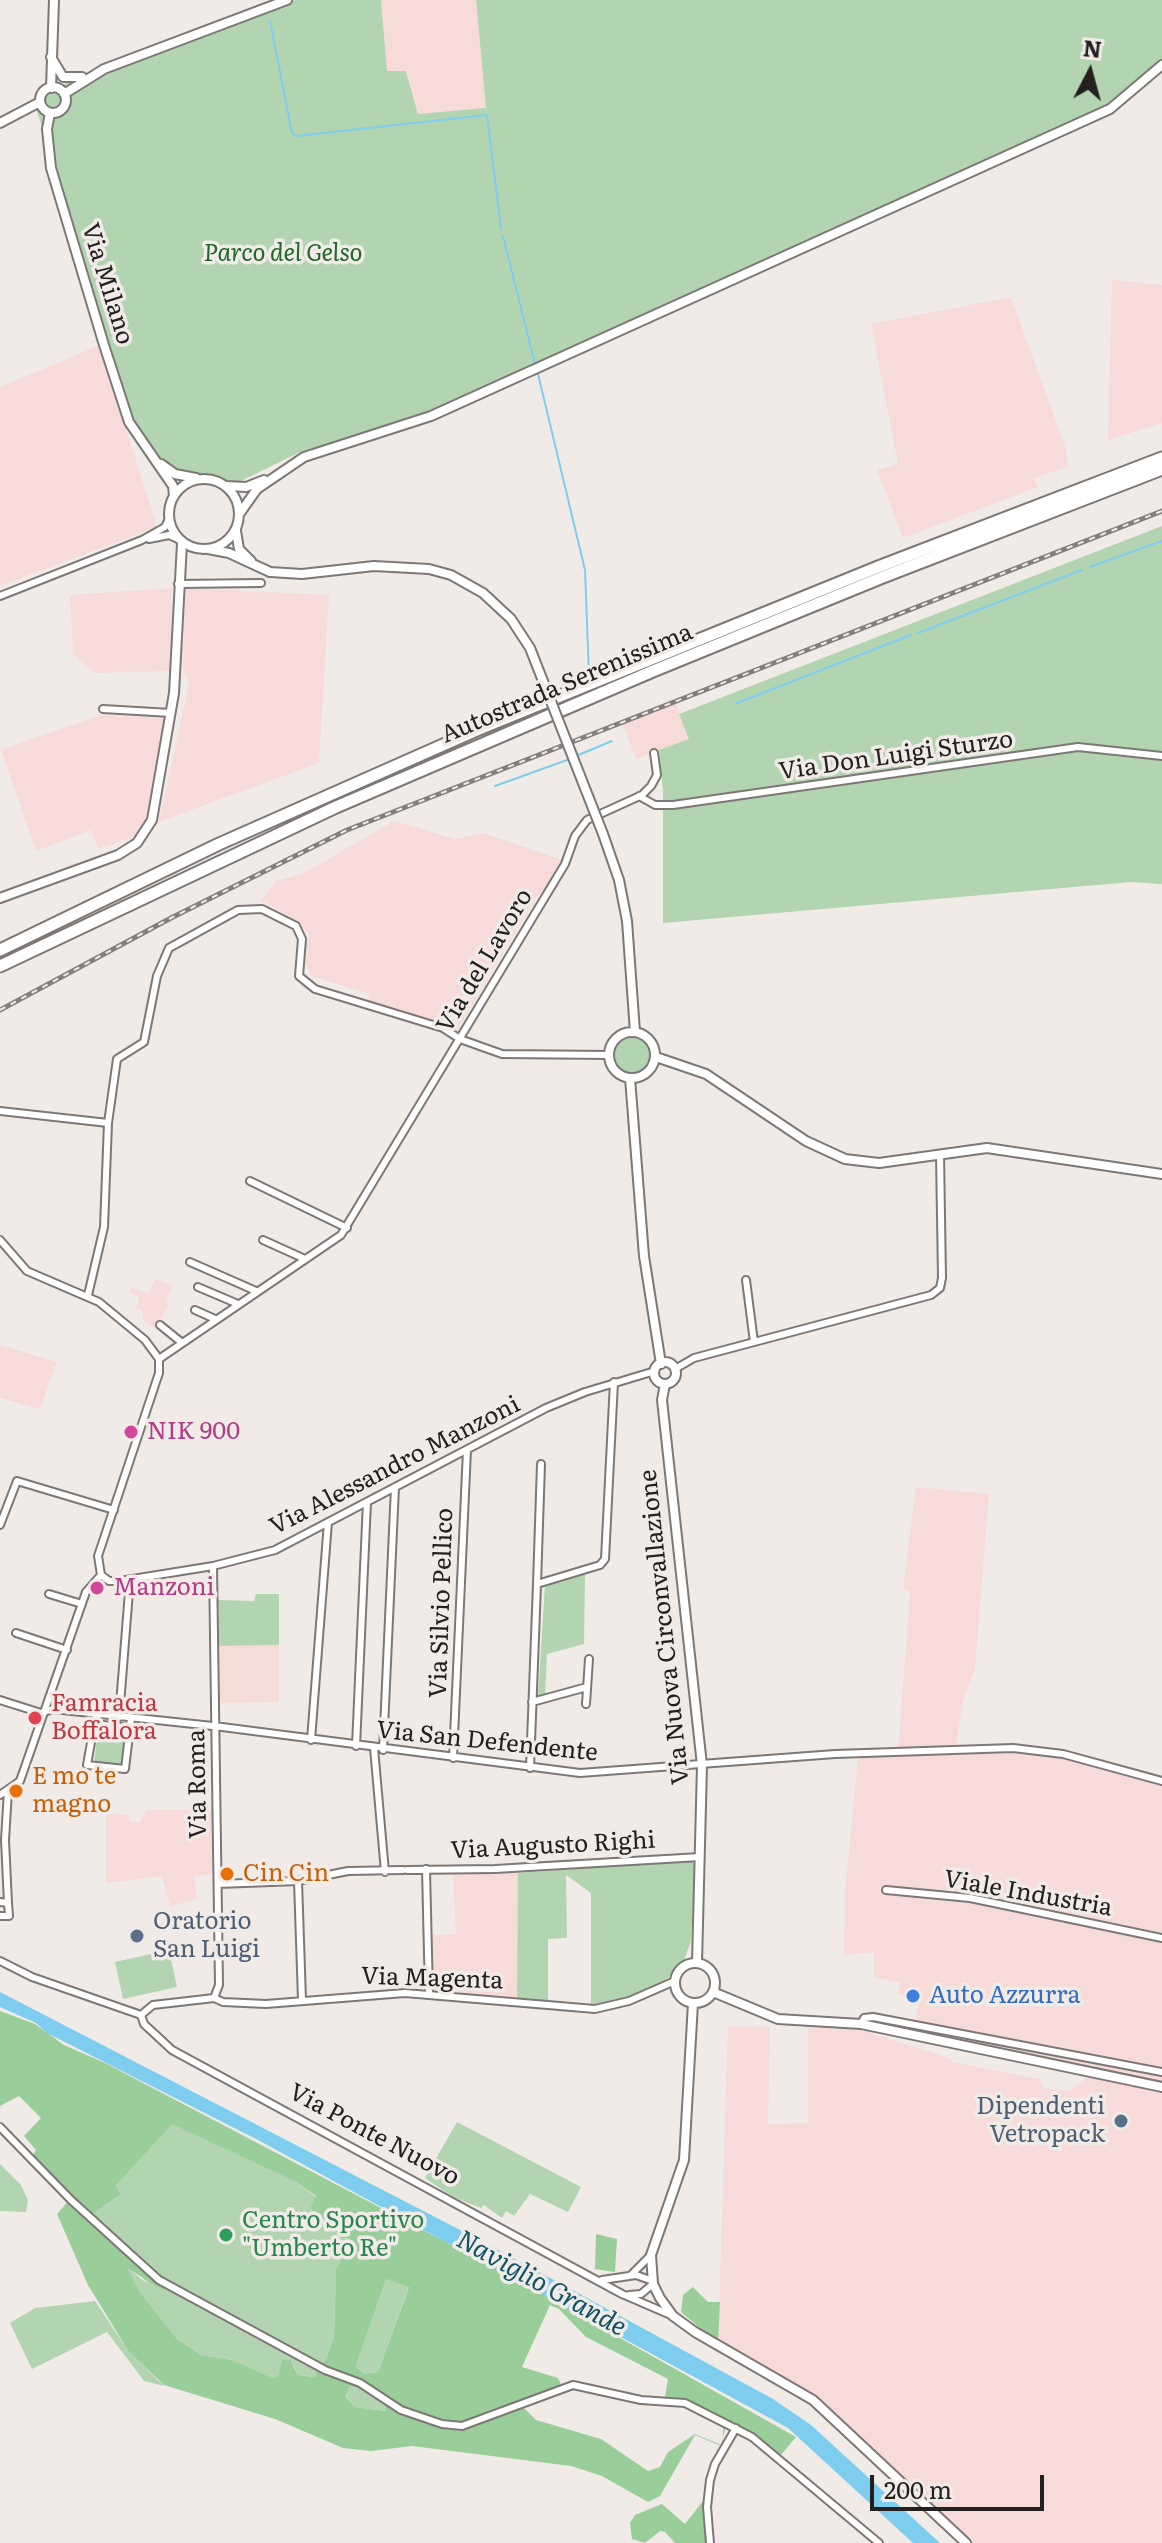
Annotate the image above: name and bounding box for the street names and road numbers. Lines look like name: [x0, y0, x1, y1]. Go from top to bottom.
street label: Via Milano: [75, 220, 139, 348]
street label: Autostrada Serenissima: [437, 618, 697, 750]
street label: Via Don Luigi Sturzo: [777, 725, 1015, 787]
street label: Via del Lavoro: [431, 884, 539, 1038]
street label: Via Alessandro Manzoni: [265, 1390, 525, 1542]
street label: Via Nuova Circonvallazione: [634, 1468, 696, 1786]
street label: Via Silvio Pellico: [424, 1507, 460, 1699]
street label: Via San Defendente: [375, 1716, 599, 1768]
street label: Via Roma: [183, 1729, 213, 1839]
street label: Via Augusto Righi: [450, 1826, 656, 1866]
street label: Viale Industria: [942, 1865, 1114, 1923]
street label: Via Magenta: [360, 1962, 504, 1996]
street label: Via Ponte Nuovo: [284, 2078, 464, 2192]

